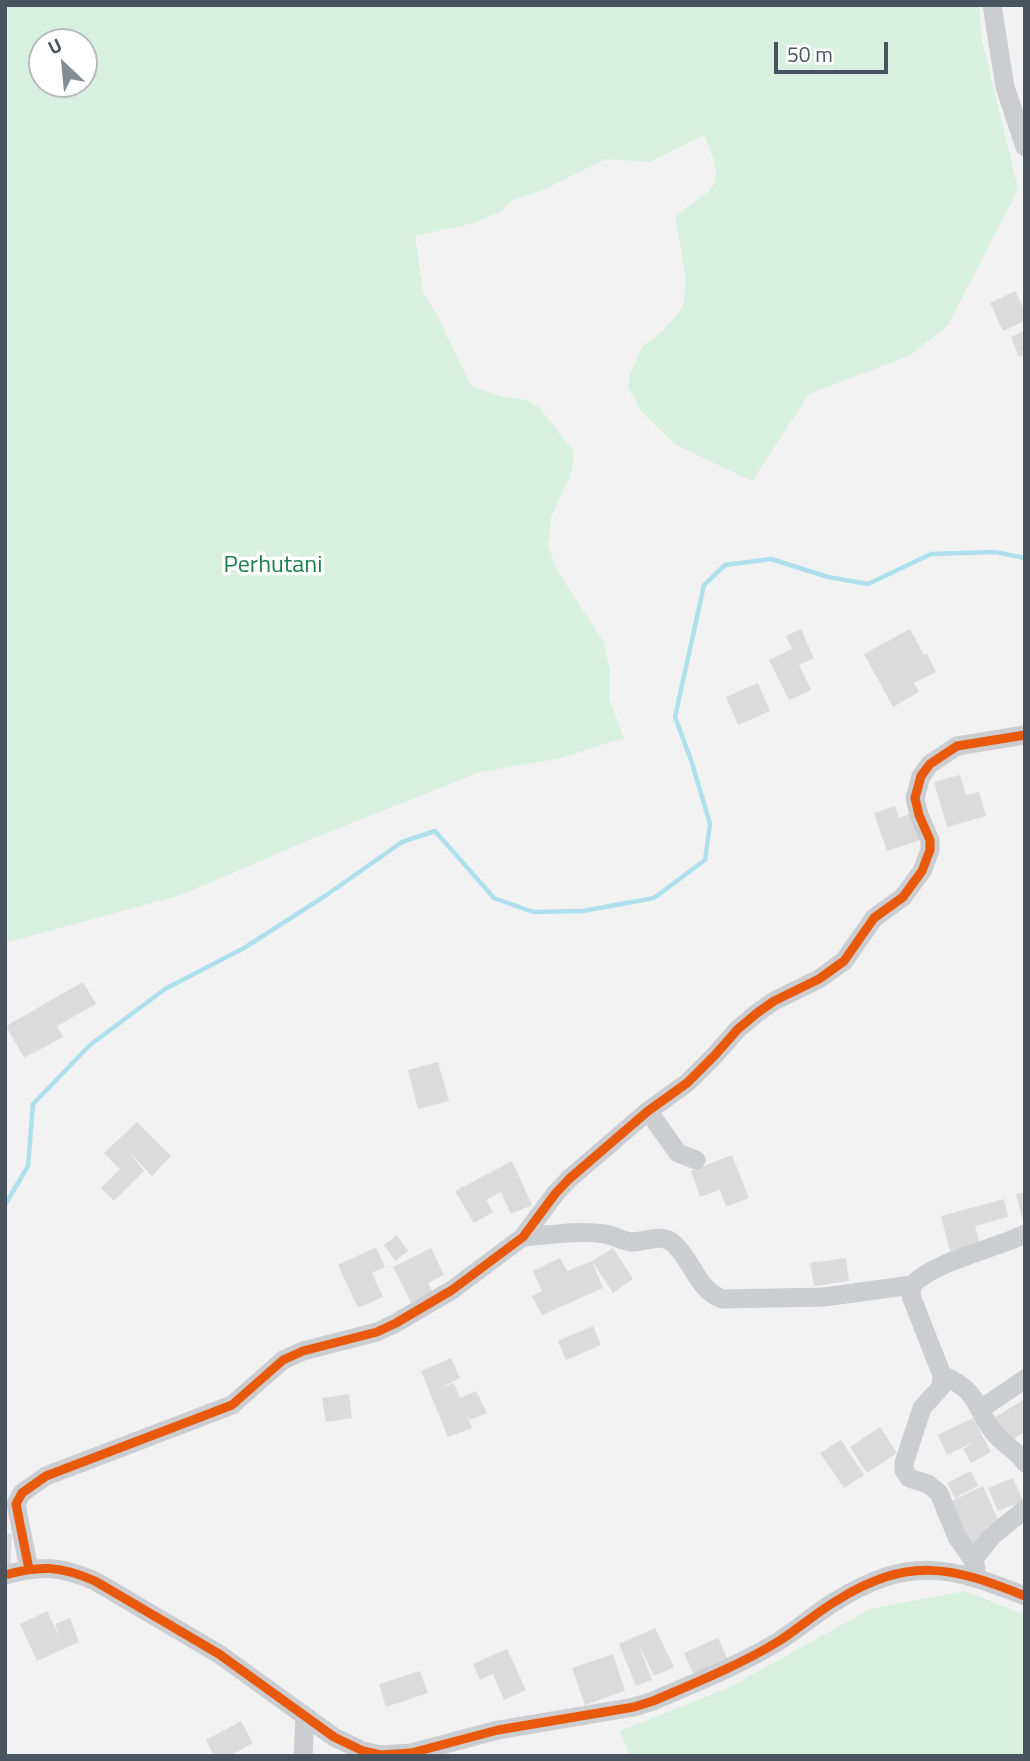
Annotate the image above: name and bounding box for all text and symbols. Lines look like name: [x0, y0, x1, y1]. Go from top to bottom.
north arrow: [28, 28, 98, 98]
scale bar: [778, 28, 892, 72]
text: U: [43, 30, 66, 61]
text: 50 m: [787, 38, 833, 70]
park label: Perhutani: [224, 552, 322, 580]

